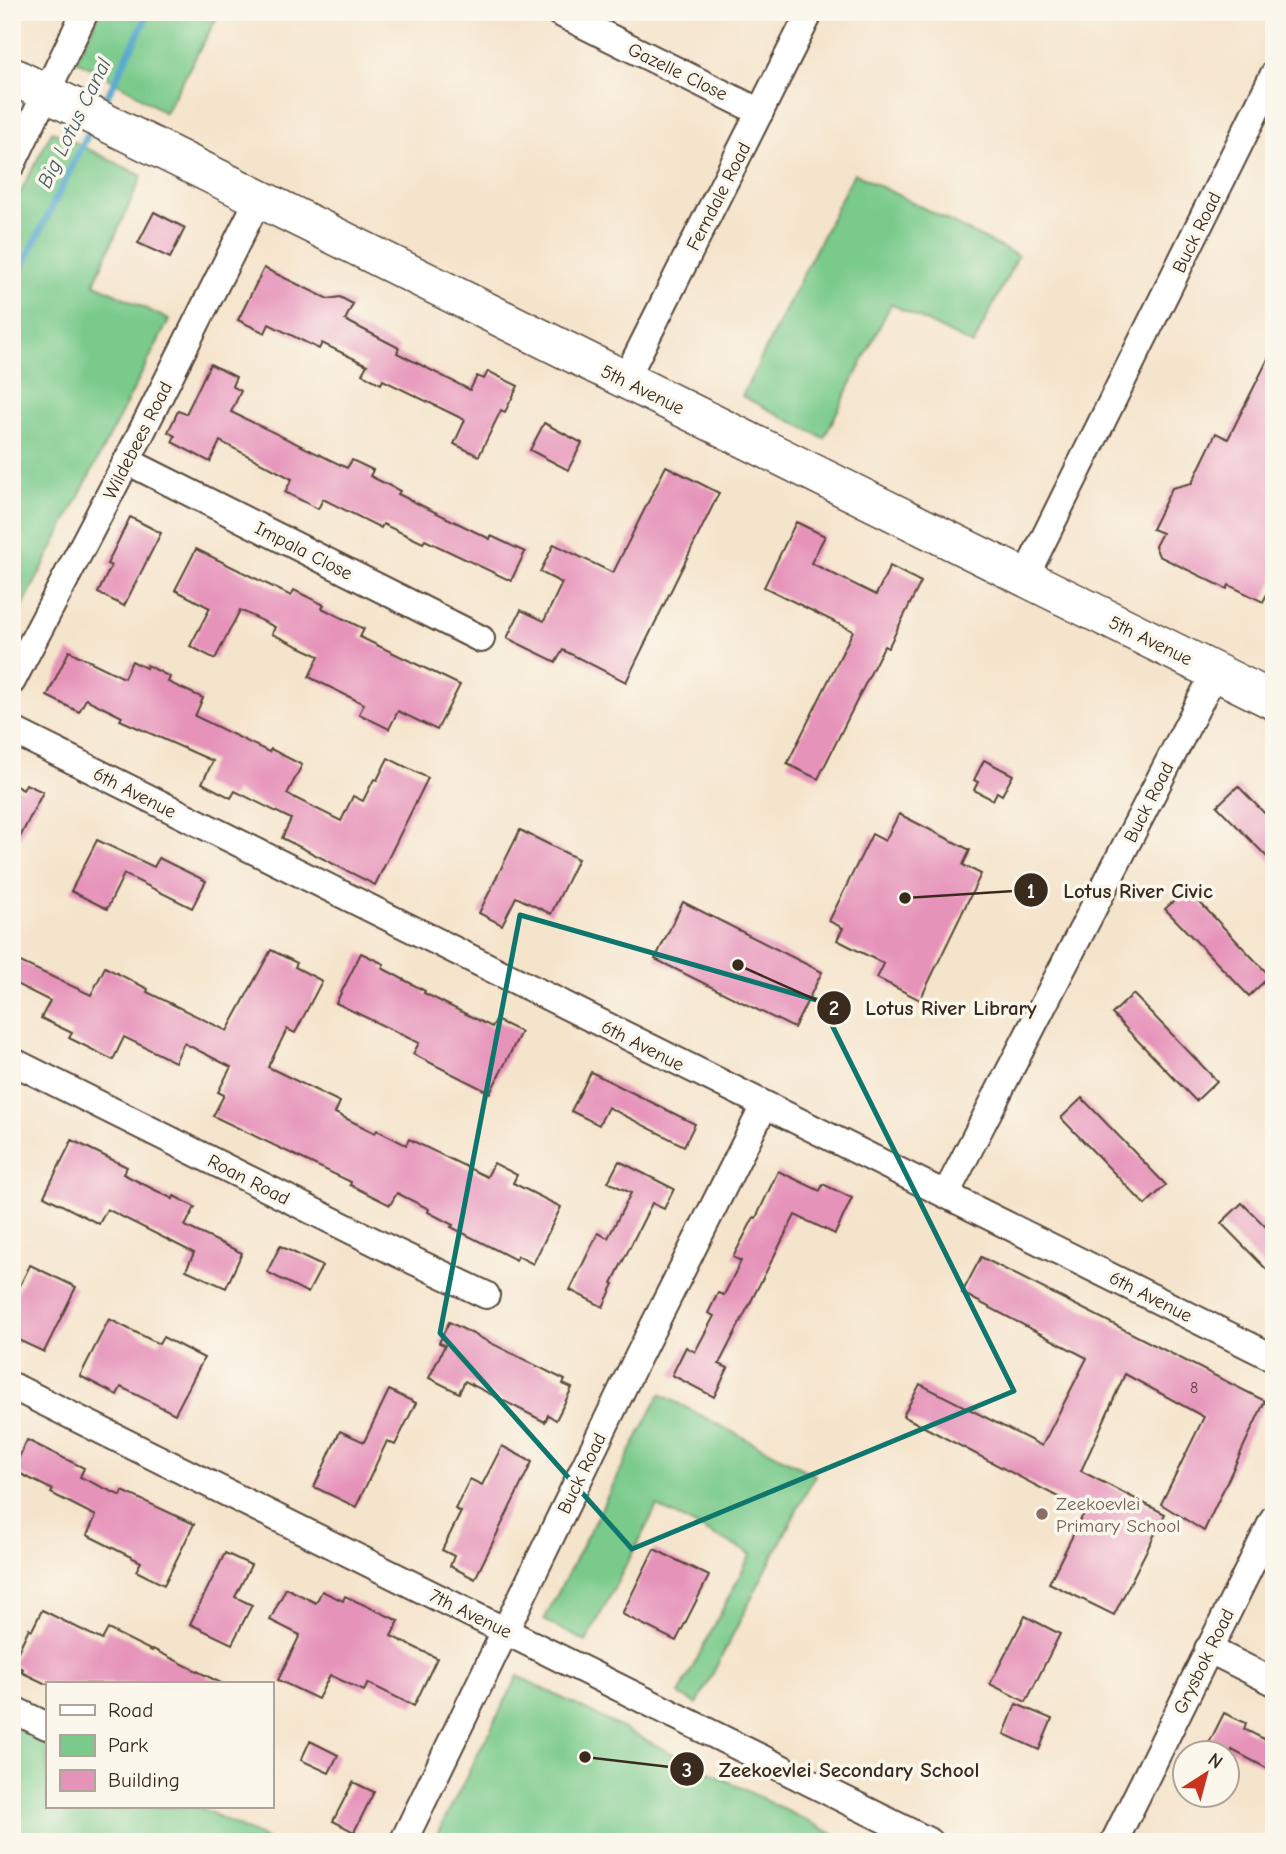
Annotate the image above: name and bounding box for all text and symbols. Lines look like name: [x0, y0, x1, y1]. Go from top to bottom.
street label: Gazelle Close: [624, 38, 731, 105]
water label: Big Lotus Canal: [32, 54, 116, 192]
street label: Ferndale Road: [682, 139, 756, 254]
street label: Buck Road: [1168, 188, 1226, 276]
street label: 5th Avenue: [597, 360, 688, 420]
street label: Wildebees Road: [99, 378, 177, 503]
street label: Impala Close: [251, 517, 356, 585]
street label: 5th Avenue: [1105, 611, 1196, 671]
street label: Buck Road: [1119, 759, 1178, 846]
street label: 6th Avenue: [89, 763, 180, 823]
callout: Lotus River Civic: [1014, 869, 1226, 911]
text: 1: [1027, 879, 1035, 903]
text: Lotus River Civic: [1063, 879, 1213, 903]
callout: Lotus River Library: [817, 987, 1051, 1029]
text: 2: [829, 996, 839, 1020]
text: Lotus River Library: [865, 996, 1037, 1020]
street label: 6th Avenue: [597, 1016, 688, 1076]
street label: Roan Road: [204, 1150, 293, 1210]
street label: 6th Avenue: [1105, 1267, 1196, 1327]
house number: 8: [1190, 1379, 1198, 1397]
street label: Buck Road: [553, 1429, 611, 1517]
place label: Zeekoevlei Primary School: [1056, 1493, 1181, 1537]
marker: Zeekoevlei Primary School: [1034, 1506, 1050, 1522]
street label: 7th Avenue: [426, 1585, 515, 1643]
street label: Grysbok Road: [1169, 1605, 1239, 1718]
legend: [46, 1682, 273, 1808]
text: Road: [108, 1698, 153, 1722]
text: Park: [108, 1733, 148, 1757]
north arrow: [1170, 1738, 1240, 1808]
callout: Zeekoevlei Secondary School: [670, 1748, 993, 1790]
text: N: [1204, 1749, 1227, 1774]
text: 3: [682, 1758, 692, 1782]
text: Zeekoevlei Secondary School: [719, 1758, 979, 1782]
text: Building: [108, 1768, 180, 1792]

